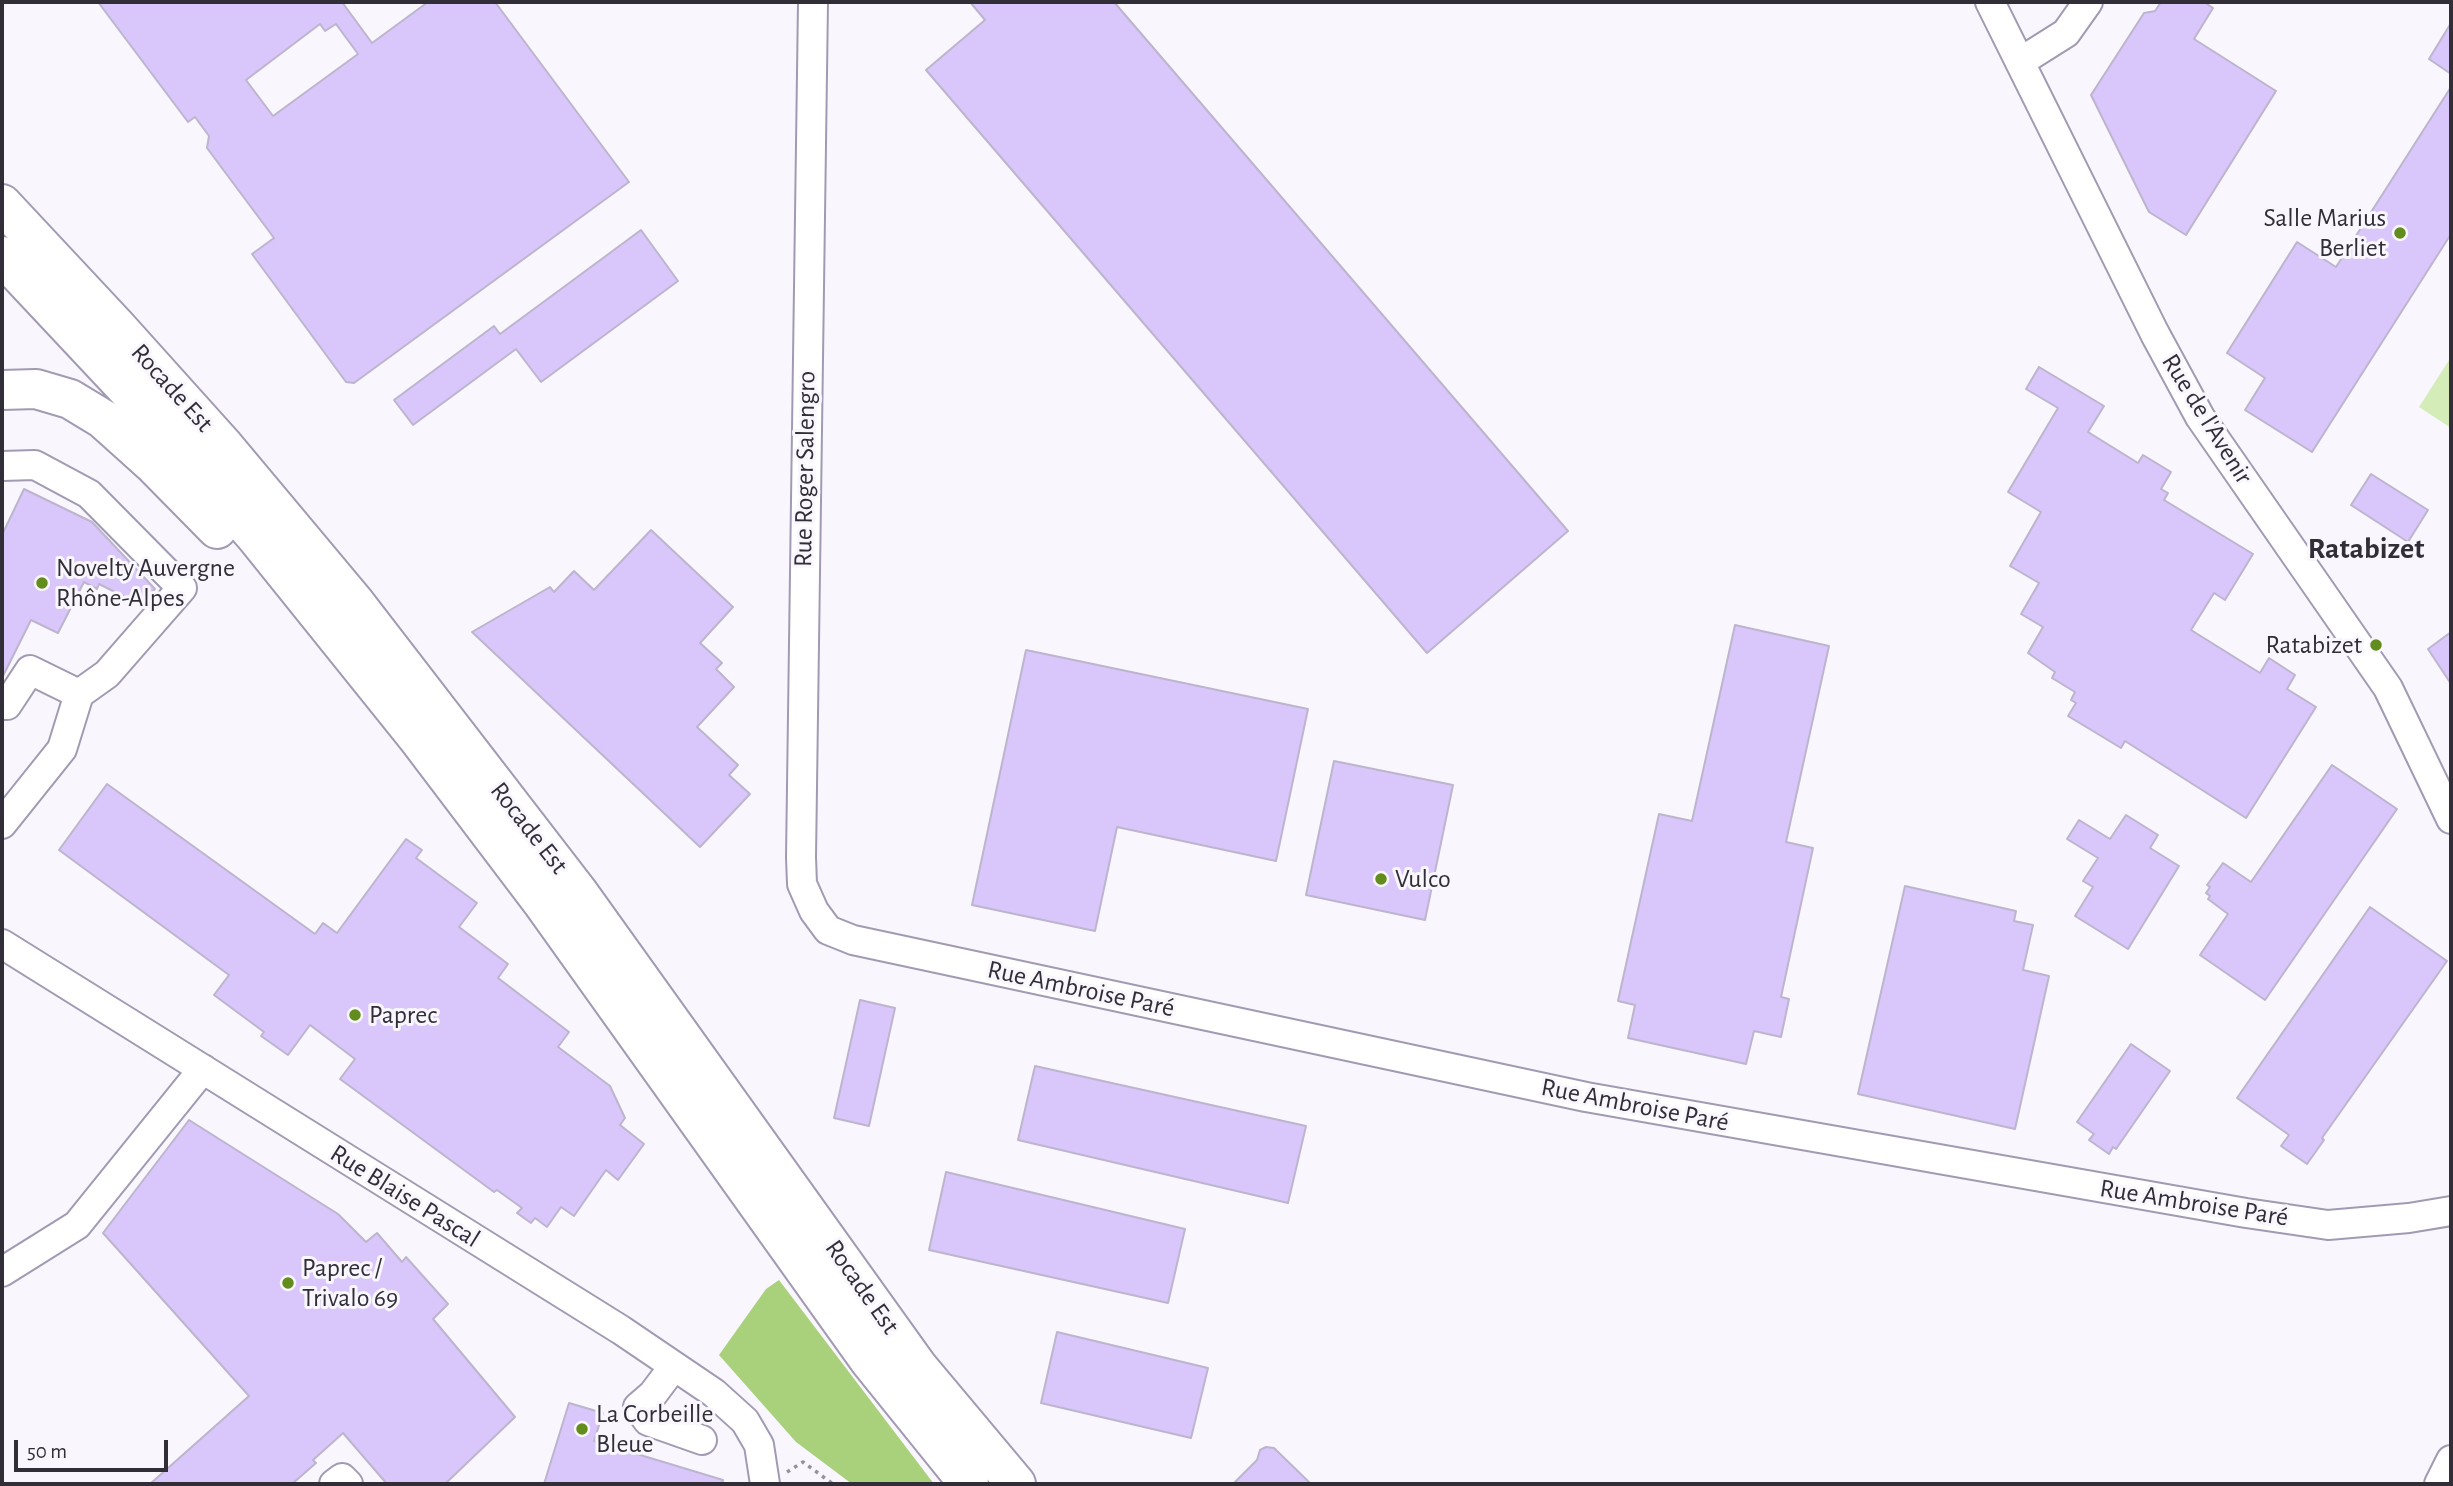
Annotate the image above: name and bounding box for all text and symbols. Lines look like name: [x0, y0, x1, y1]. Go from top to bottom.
place label: Salle Marius Berliet: [2264, 202, 2386, 264]
marker: Salle Marius Berliet: [2392, 225, 2408, 241]
street label: Rocade Est: [124, 337, 220, 439]
street label: Rue de l'Avenir: [2155, 348, 2259, 490]
street label: Rue Roger Salengro: [788, 371, 822, 567]
district label: Ratabizet: [2308, 531, 2424, 567]
place label: Novelty Auvergne Rhône-Alpes: [56, 552, 235, 614]
marker: Novelty Auvergne Rhône-Alpes: [34, 575, 50, 591]
place label: Ratabizet: [2265, 629, 2362, 661]
marker: Ratabizet: [2368, 637, 2384, 653]
street label: Rocade Est: [483, 776, 575, 880]
place label: Vulco: [1395, 863, 1451, 895]
marker: Vulco: [1373, 871, 1389, 887]
street label: Rue Ambroise Paré: [985, 954, 1177, 1024]
place label: Paprec: [369, 999, 437, 1031]
marker: Paprec: [347, 1007, 363, 1023]
street label: Rue Ambroise Paré: [1539, 1072, 1731, 1138]
street label: Rue Blaise Pascal: [324, 1138, 486, 1254]
street label: Rue Ambroise Paré: [2098, 1173, 2290, 1233]
street label: Rocade Est: [818, 1234, 906, 1340]
place label: Paprec / Trivalo 69: [302, 1252, 398, 1314]
marker: Paprec / Trivalo 69: [280, 1275, 296, 1291]
place label: La Corbeille Bleue: [596, 1398, 714, 1460]
marker: La Corbeille Bleue: [574, 1421, 590, 1437]
scale bar: [18, 1426, 172, 1470]
text: 50 m: [27, 1441, 67, 1462]

